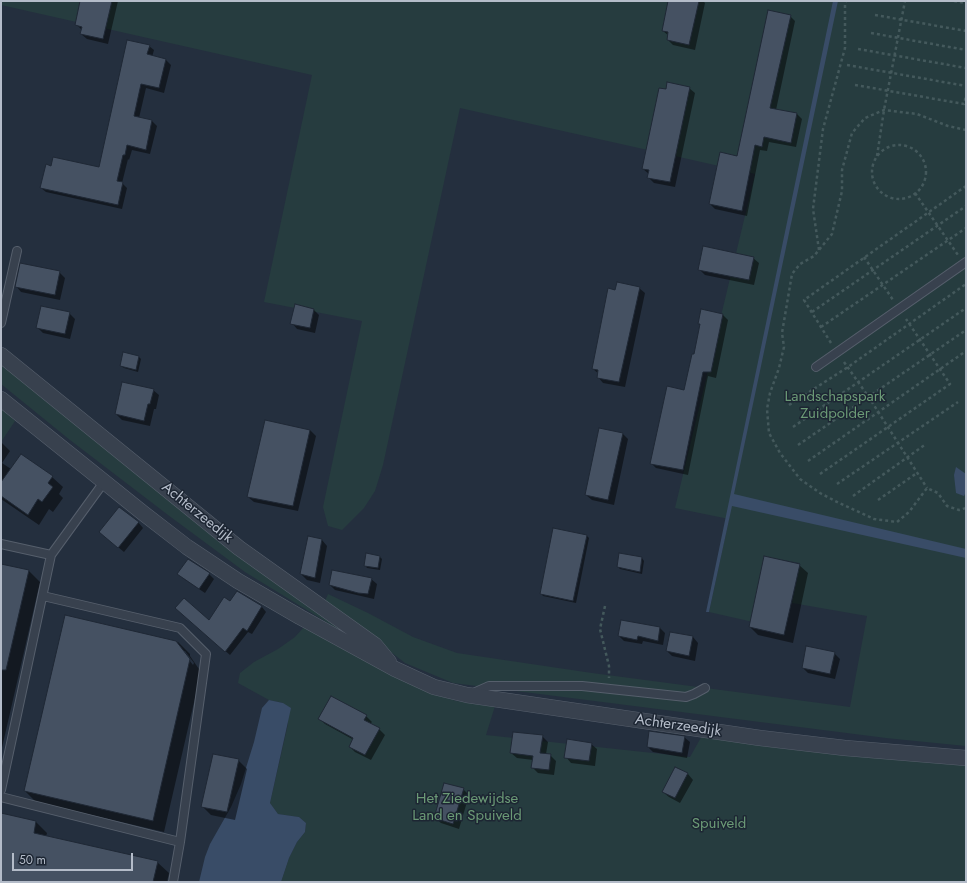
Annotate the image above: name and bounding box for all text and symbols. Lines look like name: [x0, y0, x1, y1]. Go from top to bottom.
park label: Landschapspark Zuidpolder: [785, 388, 885, 423]
street label: Achterzeedijk: [158, 479, 236, 547]
street label: Achterzeedijk: [634, 711, 722, 741]
park label: Het Ziedewijdse Land en Spuiveld: [412, 790, 522, 825]
park label: Spuiveld: [692, 815, 746, 833]
scale bar: [14, 845, 135, 871]
text: 50 m: [19, 851, 46, 869]

